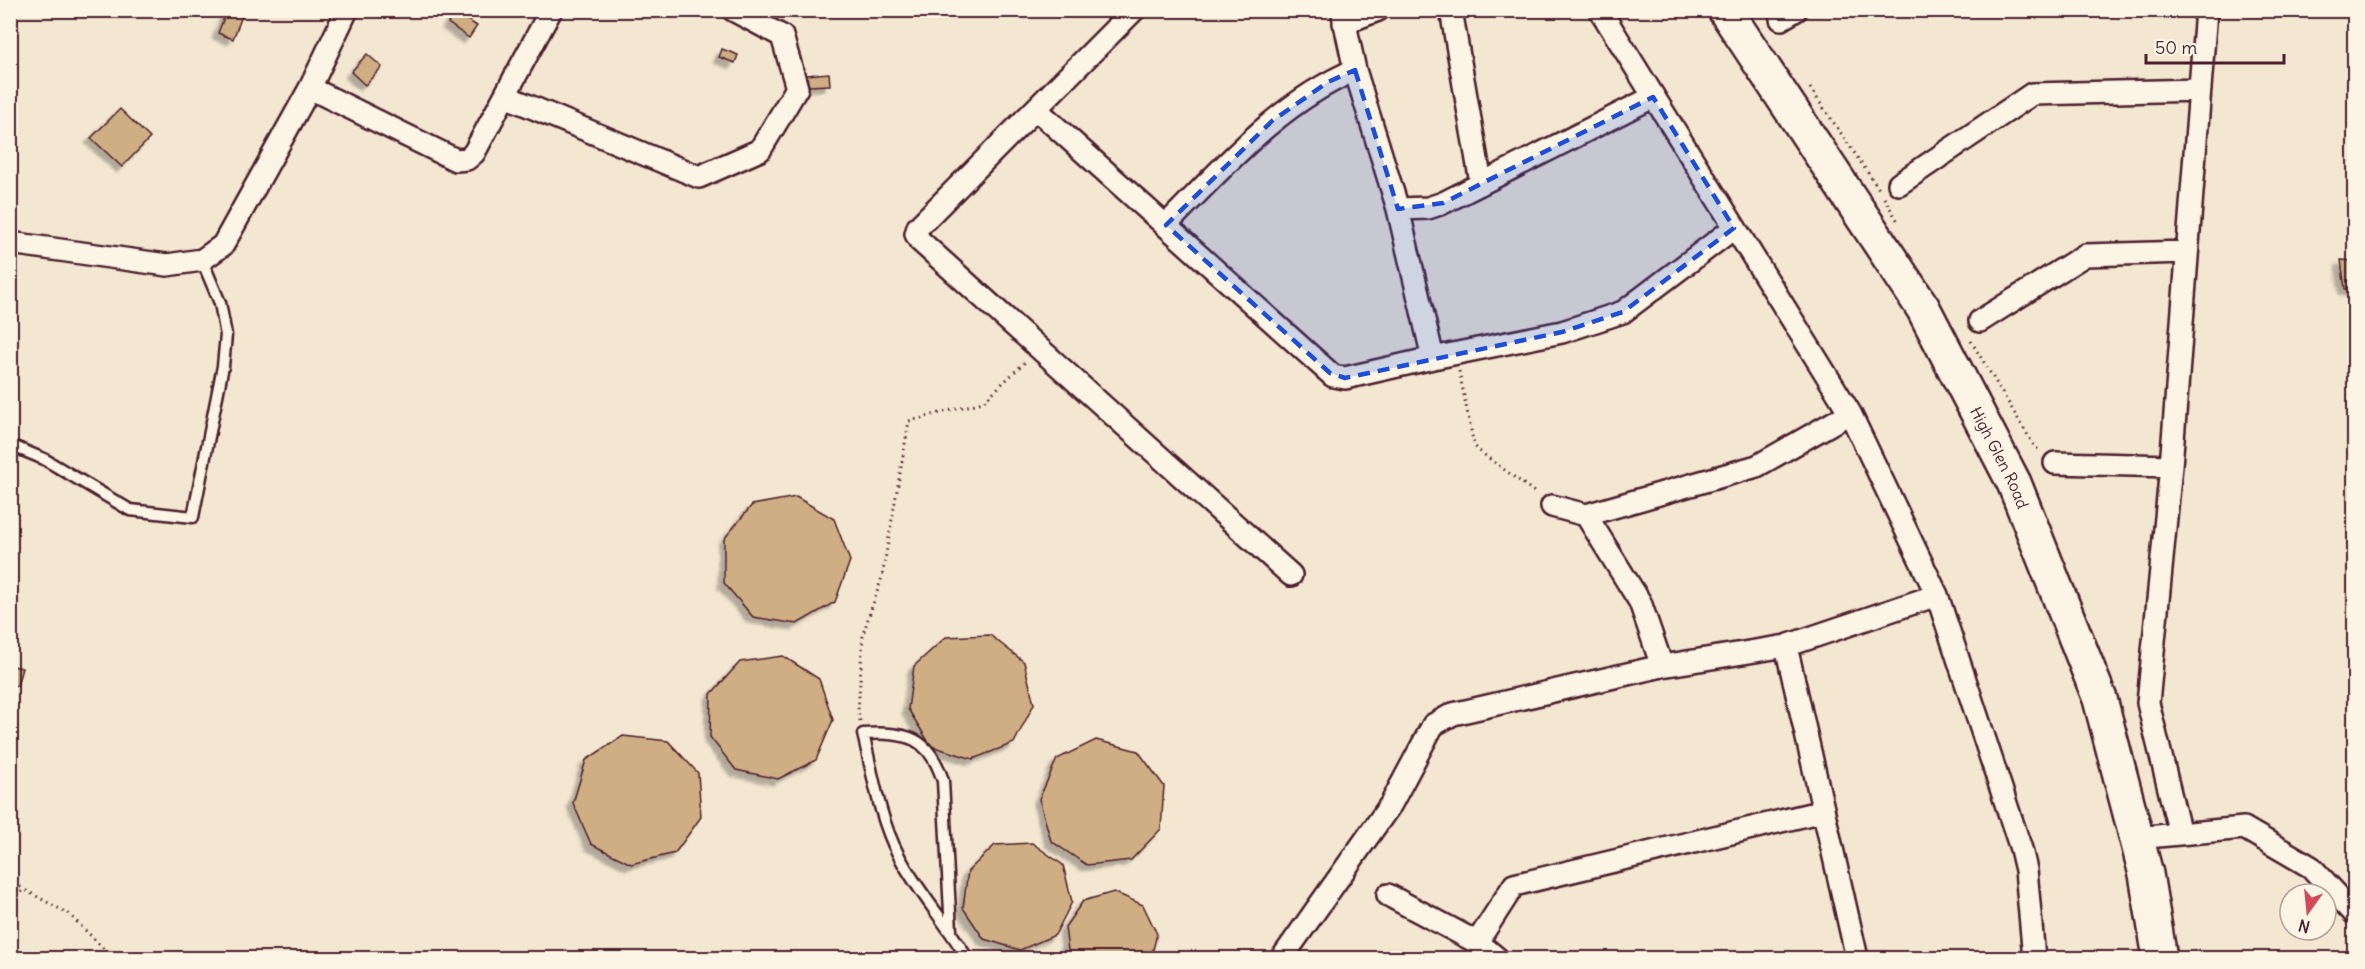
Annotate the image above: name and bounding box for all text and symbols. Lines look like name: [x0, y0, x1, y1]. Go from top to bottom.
scale bar: [2146, 27, 2284, 65]
text: 50 m: [2155, 36, 2197, 59]
street label: High Glen Road: [1966, 403, 2033, 512]
north arrow: [2278, 882, 2338, 942]
text: N: [2296, 915, 2312, 938]

